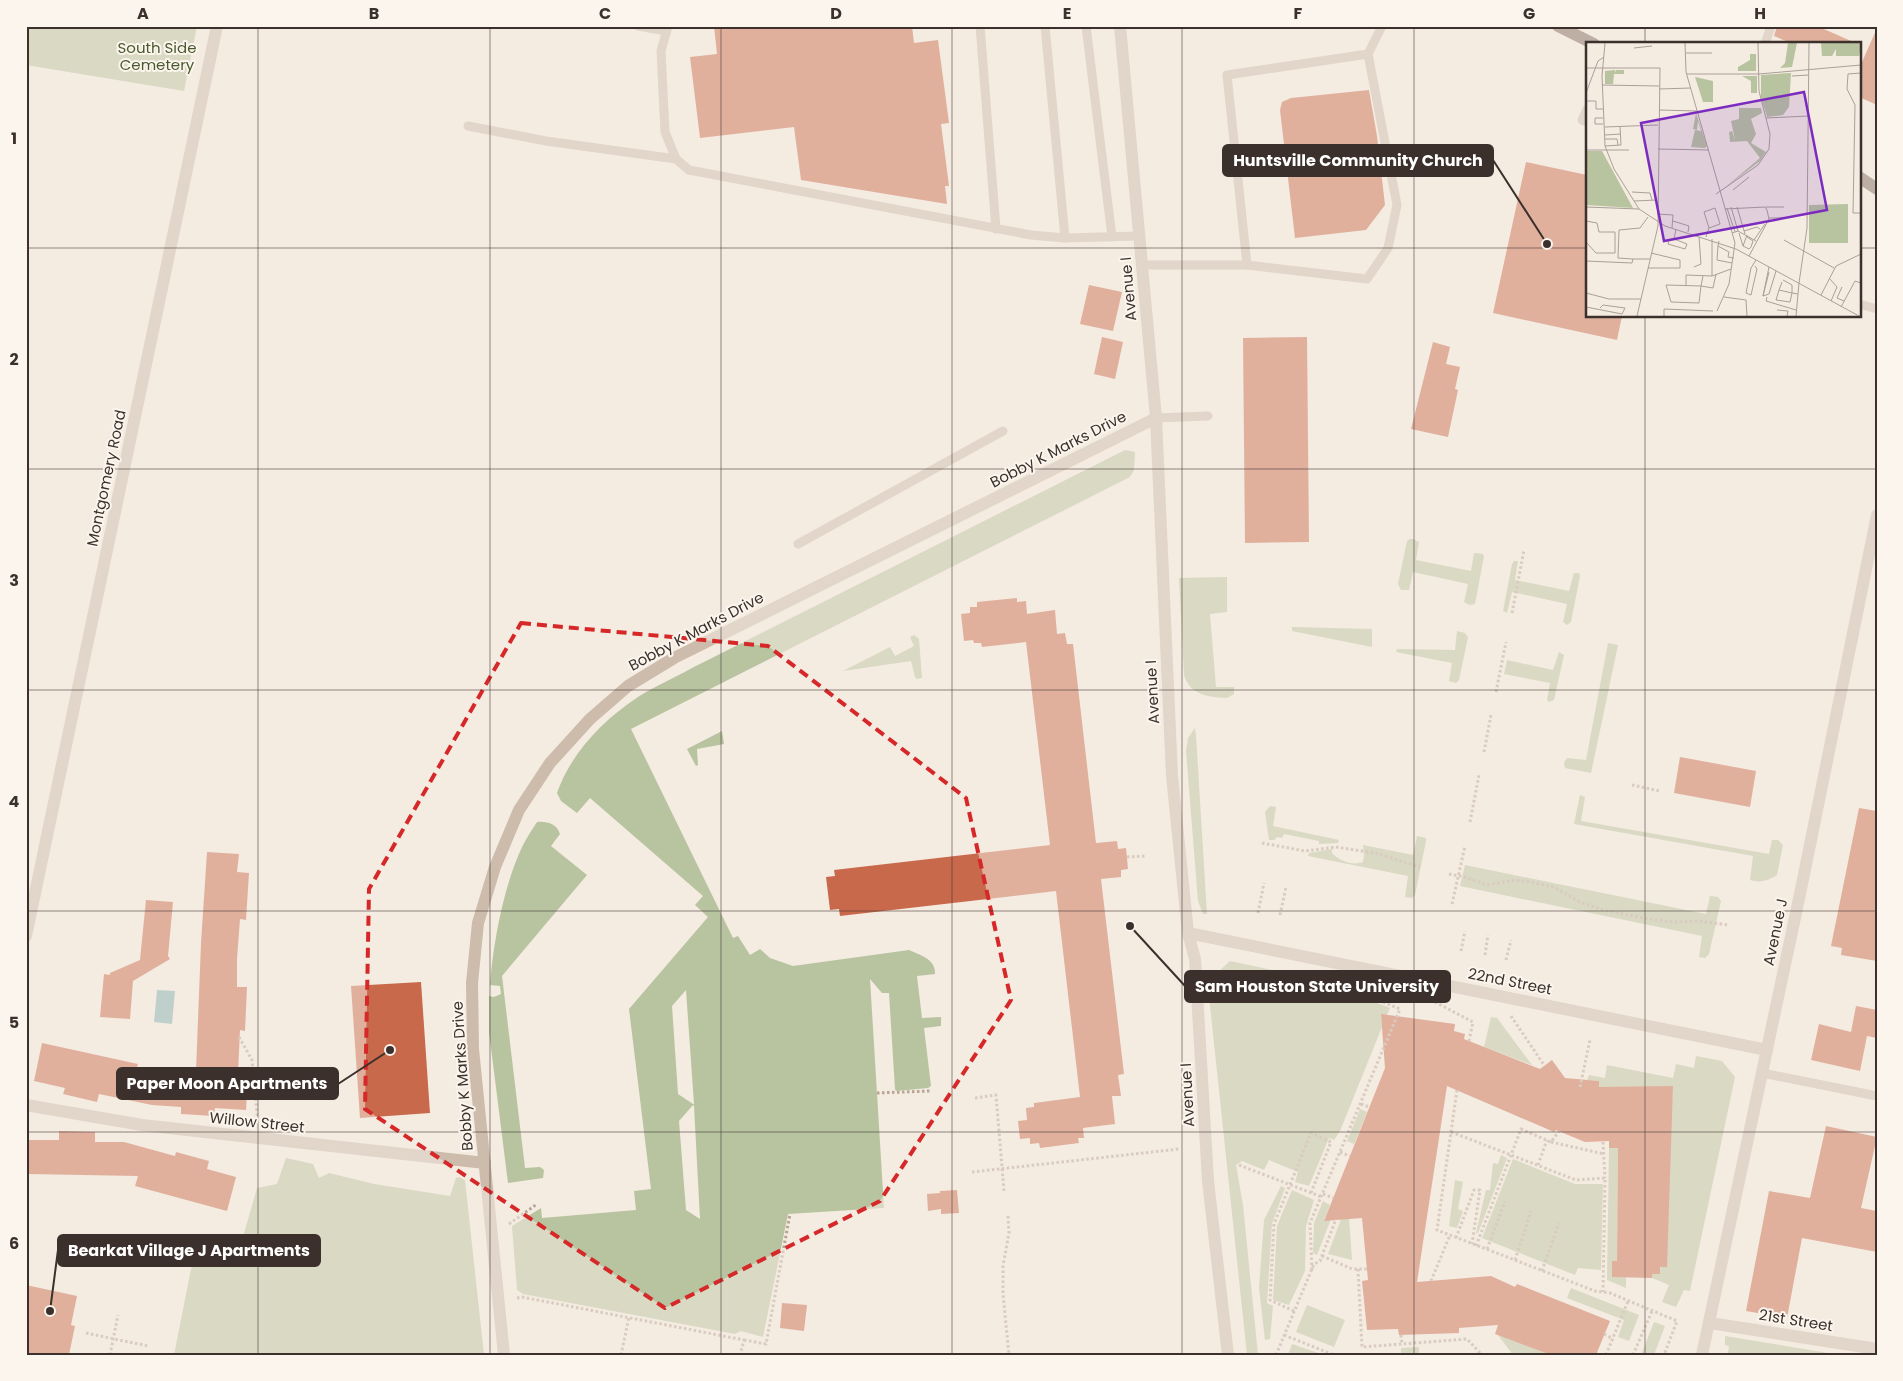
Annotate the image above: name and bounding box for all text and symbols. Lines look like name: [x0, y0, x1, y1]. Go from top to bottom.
text: A: [137, 2, 149, 25]
text: B: [369, 2, 379, 25]
text: C: [599, 2, 611, 25]
text: D: [830, 2, 842, 25]
text: E: [1063, 2, 1071, 25]
text: F: [1294, 2, 1303, 25]
text: G: [1523, 2, 1535, 25]
text: H: [1754, 2, 1766, 25]
park label: South Side Cemetery: [117, 37, 197, 75]
inset map: [1586, 42, 1860, 318]
text: 1: [11, 127, 17, 150]
callout: Huntsville Community Church: [1223, 145, 1493, 176]
text: Huntsville Community Church: [1233, 149, 1483, 172]
street label: Avenue I: [1115, 256, 1141, 322]
text: 2: [9, 348, 19, 371]
street label: Bobby K Marks Drive: [986, 406, 1130, 492]
street label: Montgomery Road: [81, 408, 131, 548]
text: 3: [9, 569, 19, 592]
street label: Bobby K Marks Drive: [625, 586, 767, 676]
street label: Avenue I: [1140, 659, 1164, 725]
text: 4: [9, 790, 20, 813]
street label: Avenue J: [1758, 896, 1792, 968]
street label: 22nd Street: [1466, 963, 1554, 999]
callout: Sam Houston State University: [1185, 971, 1450, 1002]
text: Sam Houston State University: [1195, 975, 1440, 998]
street label: Bobby K Marks Drive: [446, 1000, 478, 1152]
text: 5: [9, 1011, 19, 1034]
street label: Avenue I: [1175, 1062, 1199, 1128]
callout: Paper Moon Apartments: [117, 1068, 338, 1099]
text: Paper Moon Apartments: [127, 1072, 328, 1095]
street label: Willow Street: [208, 1107, 306, 1137]
text: 6: [9, 1232, 19, 1255]
callout: Bearkat Village J Apartments: [58, 1235, 320, 1266]
text: Bearkat Village J Apartments: [68, 1239, 310, 1262]
street label: 21st Street: [1757, 1304, 1835, 1336]

